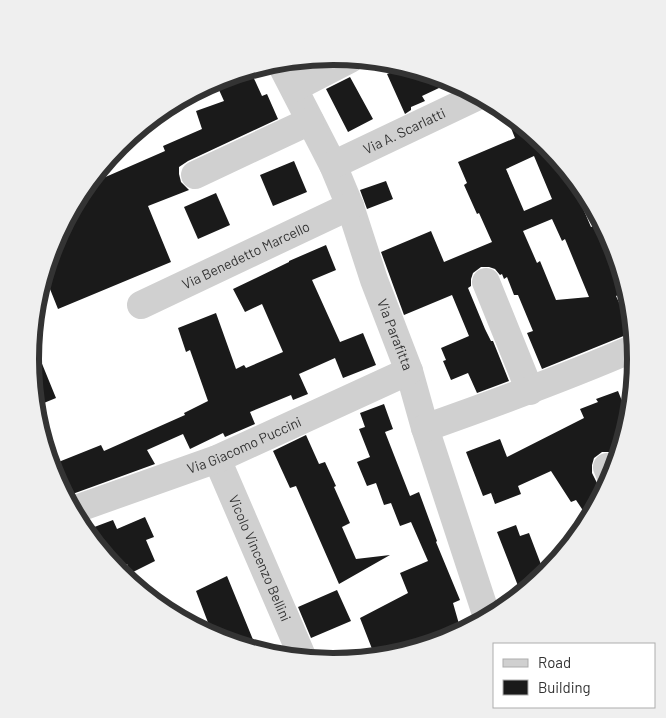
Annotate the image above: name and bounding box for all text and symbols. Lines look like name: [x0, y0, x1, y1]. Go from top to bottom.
street label: Via A. Scarlatti: [360, 104, 448, 157]
street label: Via Benedetto Marcello: [179, 217, 312, 292]
street label: Via Parafitta: [374, 296, 417, 373]
street label: Via Giacomo Puccini: [185, 413, 304, 477]
street label: Vicolo Vincenzo Bellini: [225, 492, 295, 624]
legend: [493, 643, 656, 708]
text: Road: [538, 653, 571, 671]
text: Building: [538, 678, 591, 696]

